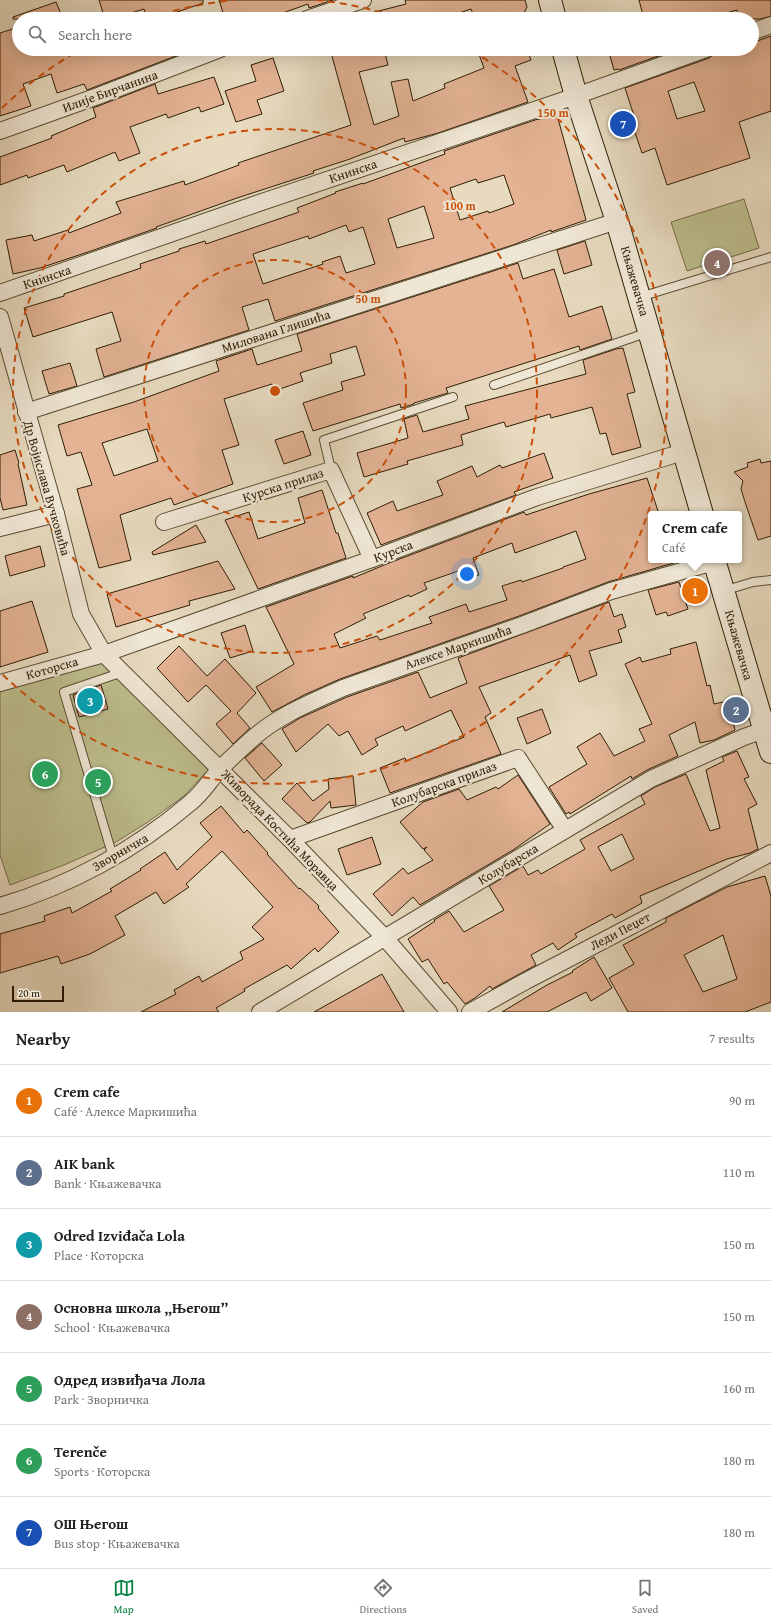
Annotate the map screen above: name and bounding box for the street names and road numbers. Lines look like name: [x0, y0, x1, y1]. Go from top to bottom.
street label: Илије Бирчанина: [60, 65, 161, 117]
street label: Книнска: [326, 154, 380, 188]
street label: Књажевачка: [616, 244, 654, 319]
street label: Книнска: [20, 260, 74, 294]
street label: Милована Глишића: [219, 304, 333, 358]
street label: Др Војислава Вучковића: [18, 417, 76, 559]
street label: Курска прилаз: [240, 463, 326, 507]
street label: Курска: [371, 535, 416, 567]
street label: Књажевачка: [720, 608, 758, 683]
street label: Алексе Маркишића: [402, 620, 515, 674]
street label: Которска: [24, 651, 81, 684]
street label: Колубарска прилаз: [389, 756, 500, 812]
street label: Живорада Костића Моравца: [216, 764, 344, 896]
street label: Зворничка: [88, 828, 152, 876]
street label: Колубарска: [474, 838, 542, 889]
street label: Леди Пеџет: [586, 907, 654, 955]

